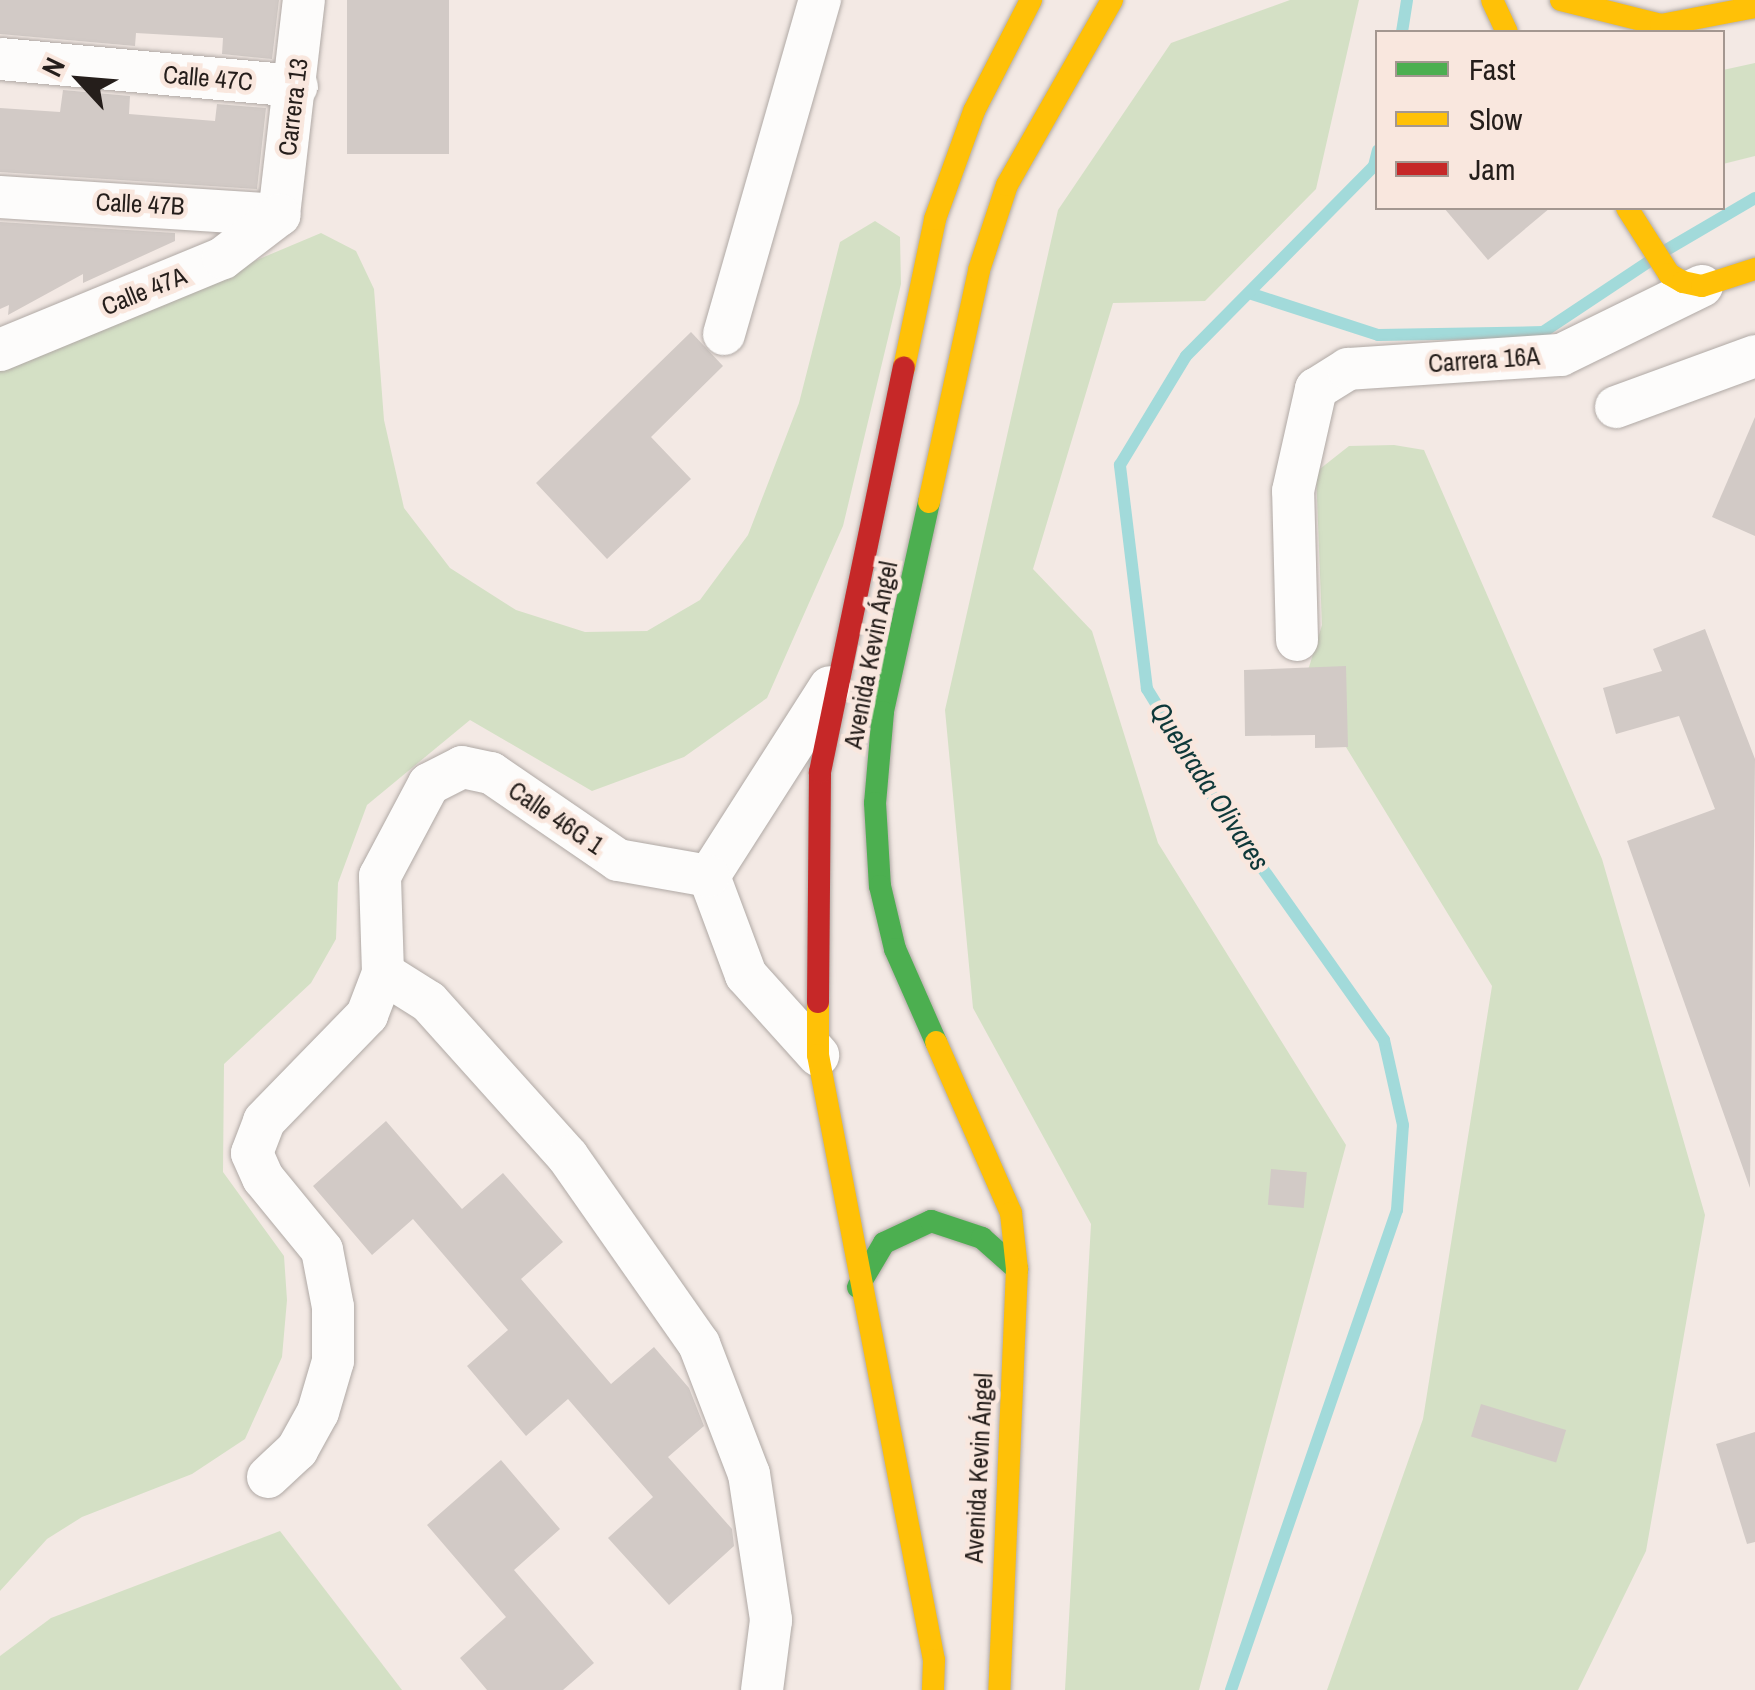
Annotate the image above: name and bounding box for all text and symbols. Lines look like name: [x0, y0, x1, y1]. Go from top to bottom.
north arrow: [30, 30, 130, 130]
legend: [1375, 30, 1725, 210]
text: Fast: [1469, 49, 1516, 89]
text: N: [32, 51, 74, 83]
street label: Carrera 13: [272, 57, 314, 157]
street label: Calle 47C: [162, 59, 254, 97]
text: Slow: [1469, 99, 1522, 139]
text: Jam: [1469, 149, 1515, 189]
street label: Calle 47B: [95, 187, 185, 221]
street label: Calle 47A: [97, 260, 191, 322]
street label: Carrera 16A: [1427, 341, 1541, 379]
street label: Avenida Kevin Ángel: [838, 558, 904, 752]
water label: Quebrada Olivares: [1143, 696, 1277, 876]
street label: Calle 46G 1: [503, 775, 609, 861]
street label: Avenida Kevin Ángel: [959, 1372, 999, 1564]

